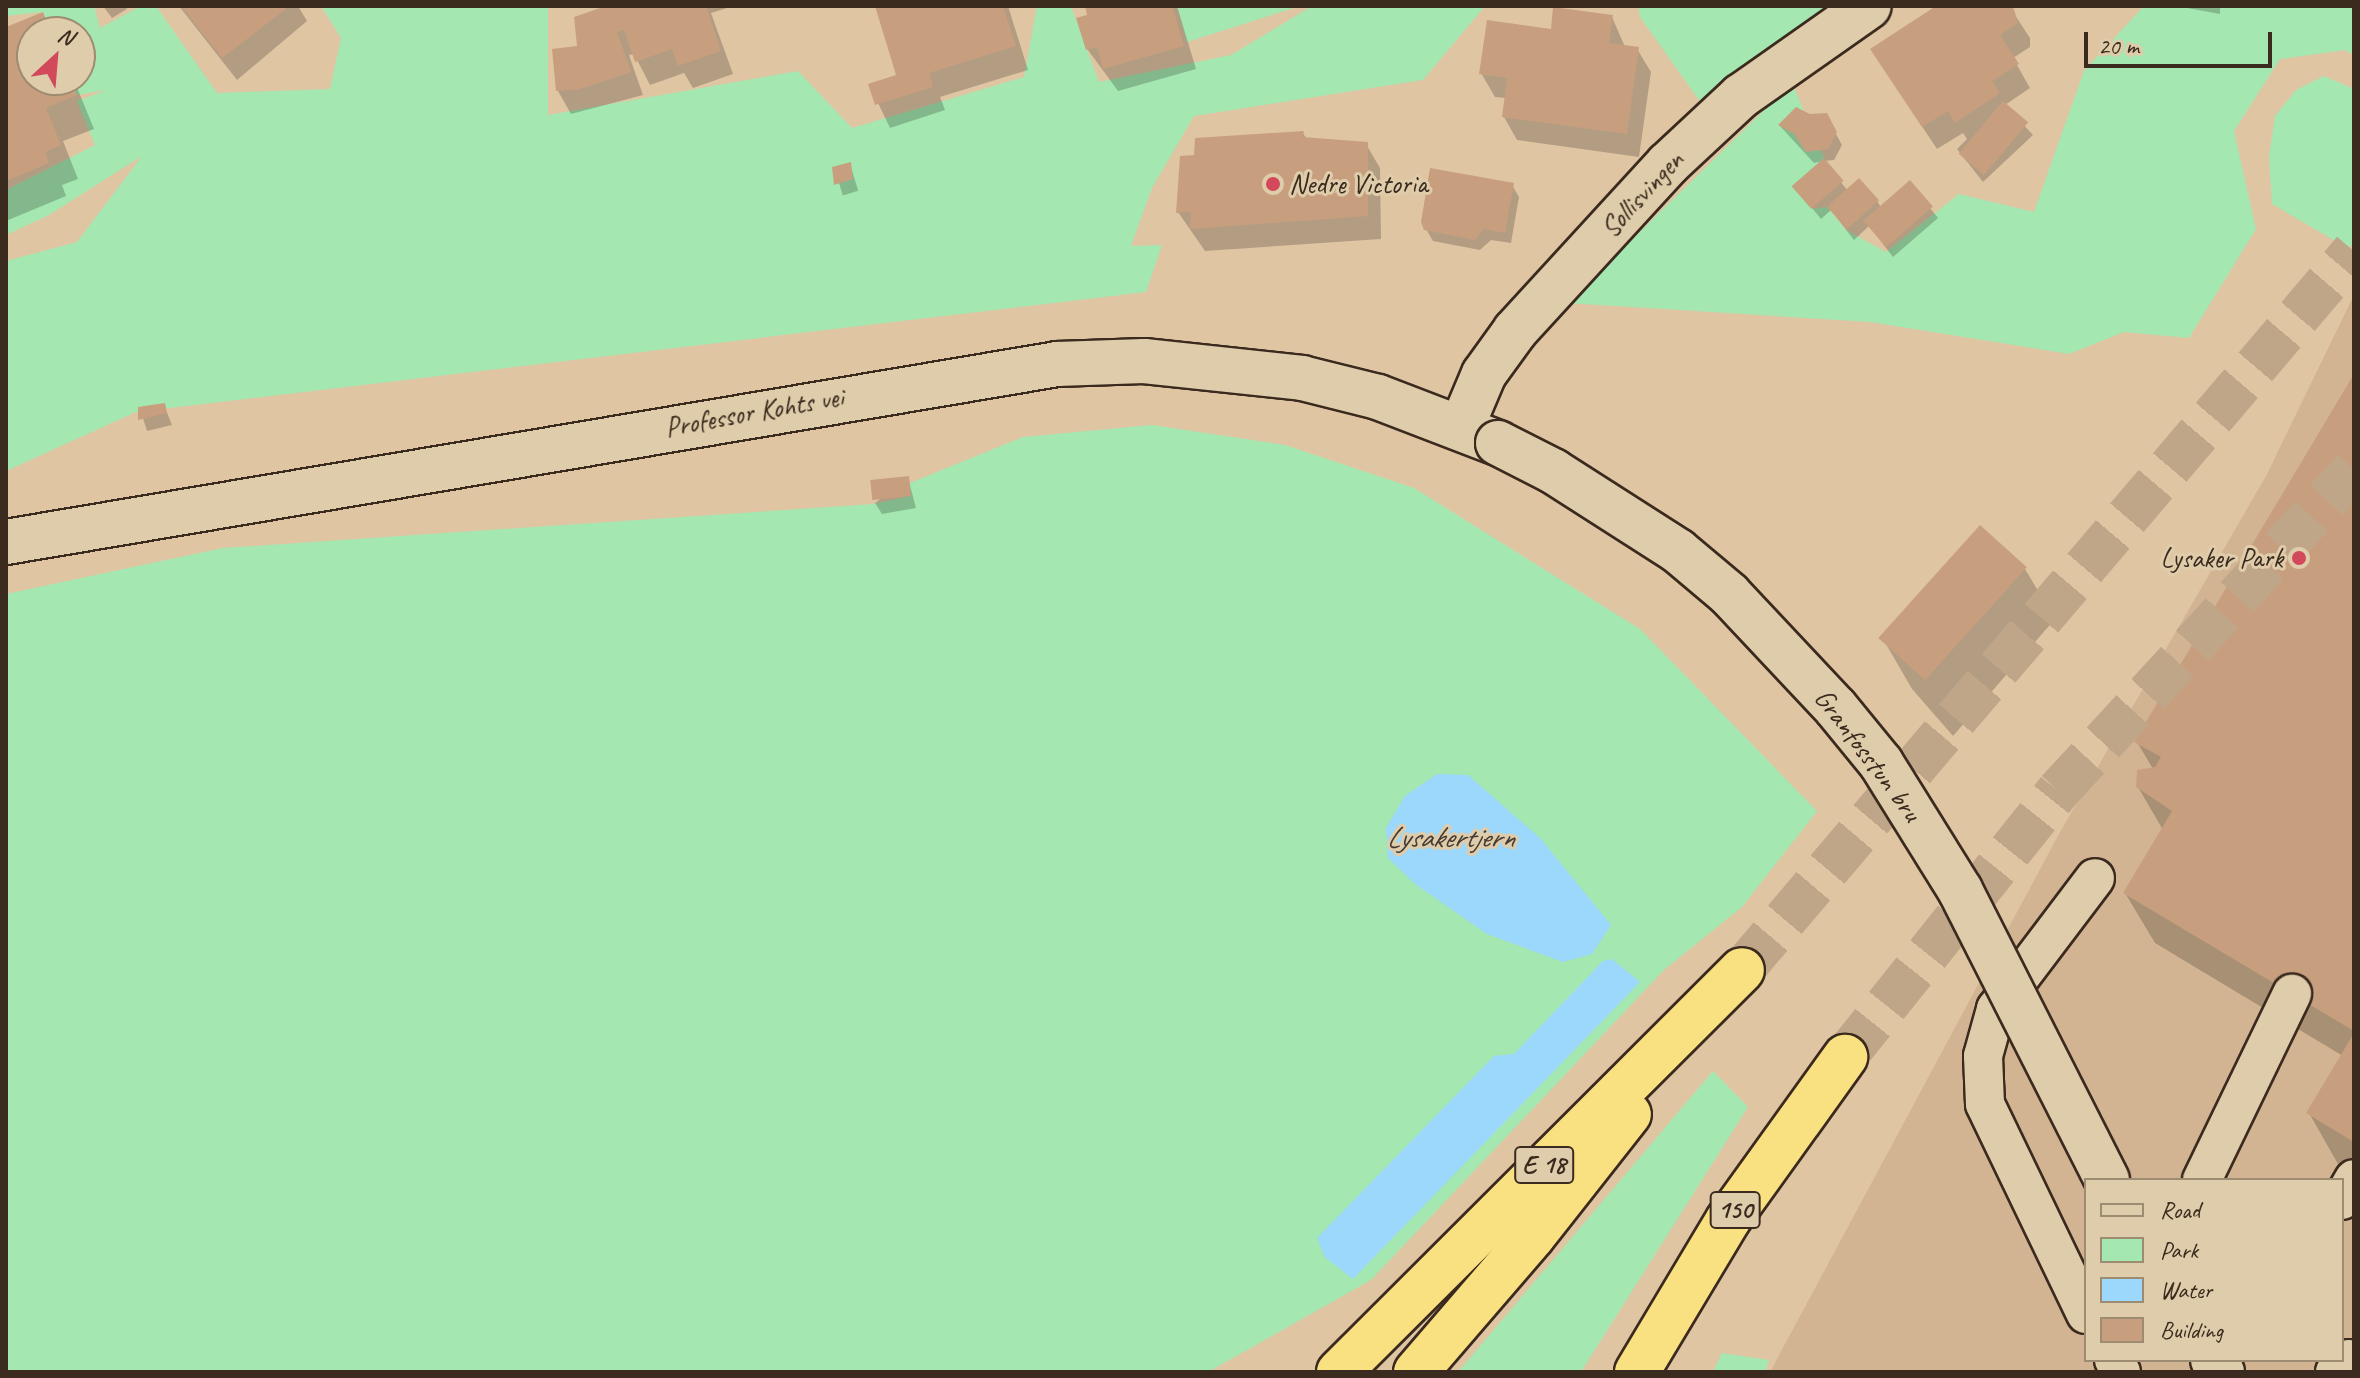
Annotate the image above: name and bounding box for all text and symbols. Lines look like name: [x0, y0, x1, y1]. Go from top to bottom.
north arrow: [16, 16, 96, 96]
scale bar: [2088, 16, 2276, 66]
text: N: [53, 21, 78, 52]
text: 20 m: [2098, 31, 2139, 61]
street label: Sollisvingen: [1593, 144, 1691, 244]
place label: Nedre Victoria: [1289, 167, 1428, 201]
marker: Nedre Victoria: [1264, 175, 1282, 193]
street label: Professor Kohts vei: [662, 380, 846, 444]
place label: Lysaker Park: [2160, 541, 2283, 575]
marker: Lysaker Park: [2290, 549, 2308, 567]
street label: Granfosstun bru: [1807, 682, 1929, 828]
water label: Lysakertjern: [1386, 819, 1514, 855]
road number: E 18: [1514, 1143, 1574, 1187]
legend: [2084, 1178, 2344, 1362]
road number: 150: [1709, 1188, 1761, 1232]
text: Road: [2160, 1195, 2200, 1225]
text: Park: [2160, 1235, 2198, 1265]
text: Water: [2160, 1275, 2212, 1305]
text: Building: [2160, 1315, 2223, 1345]

